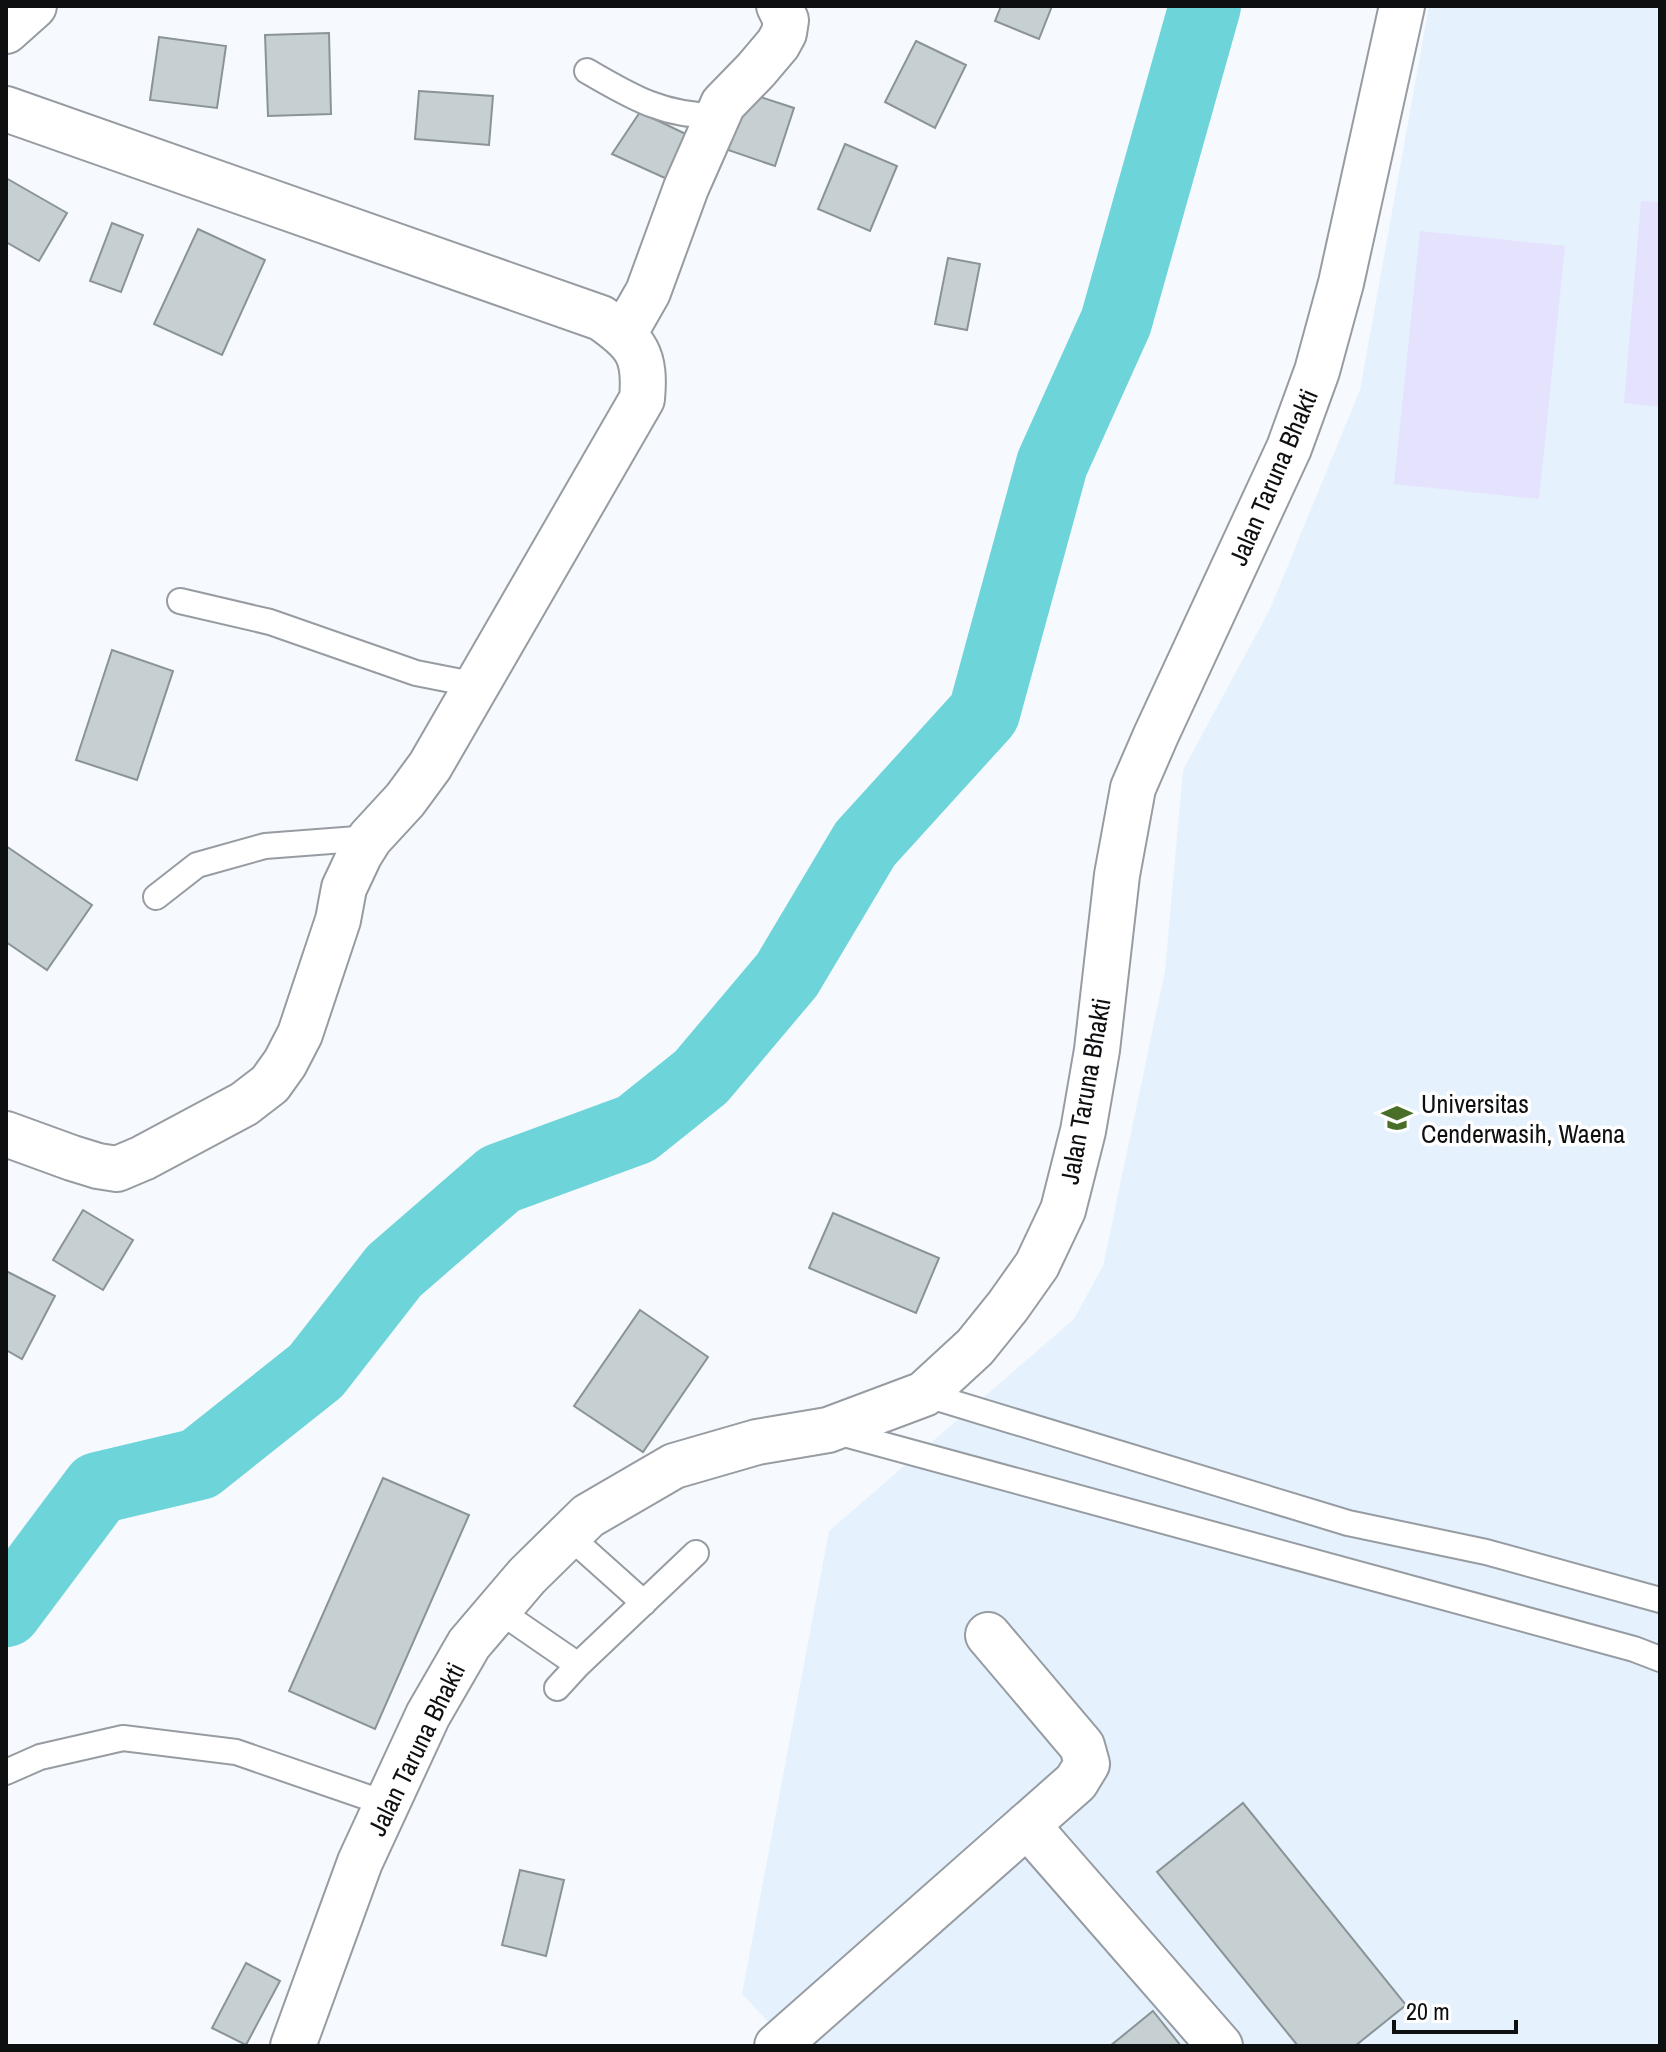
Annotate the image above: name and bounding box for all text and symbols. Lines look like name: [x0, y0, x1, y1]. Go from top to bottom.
street label: Jalan Taruna Bhakti: [1220, 383, 1326, 571]
street label: Jalan Taruna Bhakti: [1051, 995, 1119, 1187]
place label: Universitas Cenderwasih, Waena: [1421, 1086, 1625, 1151]
school or university icon: Universitas Cenderwasih, Waena: [1380, 1101, 1414, 1135]
street label: Jalan Taruna Bhakti: [359, 1657, 473, 1841]
scale bar: [1394, 1984, 1516, 2034]
text: 20 m: [1406, 1995, 1450, 2027]

